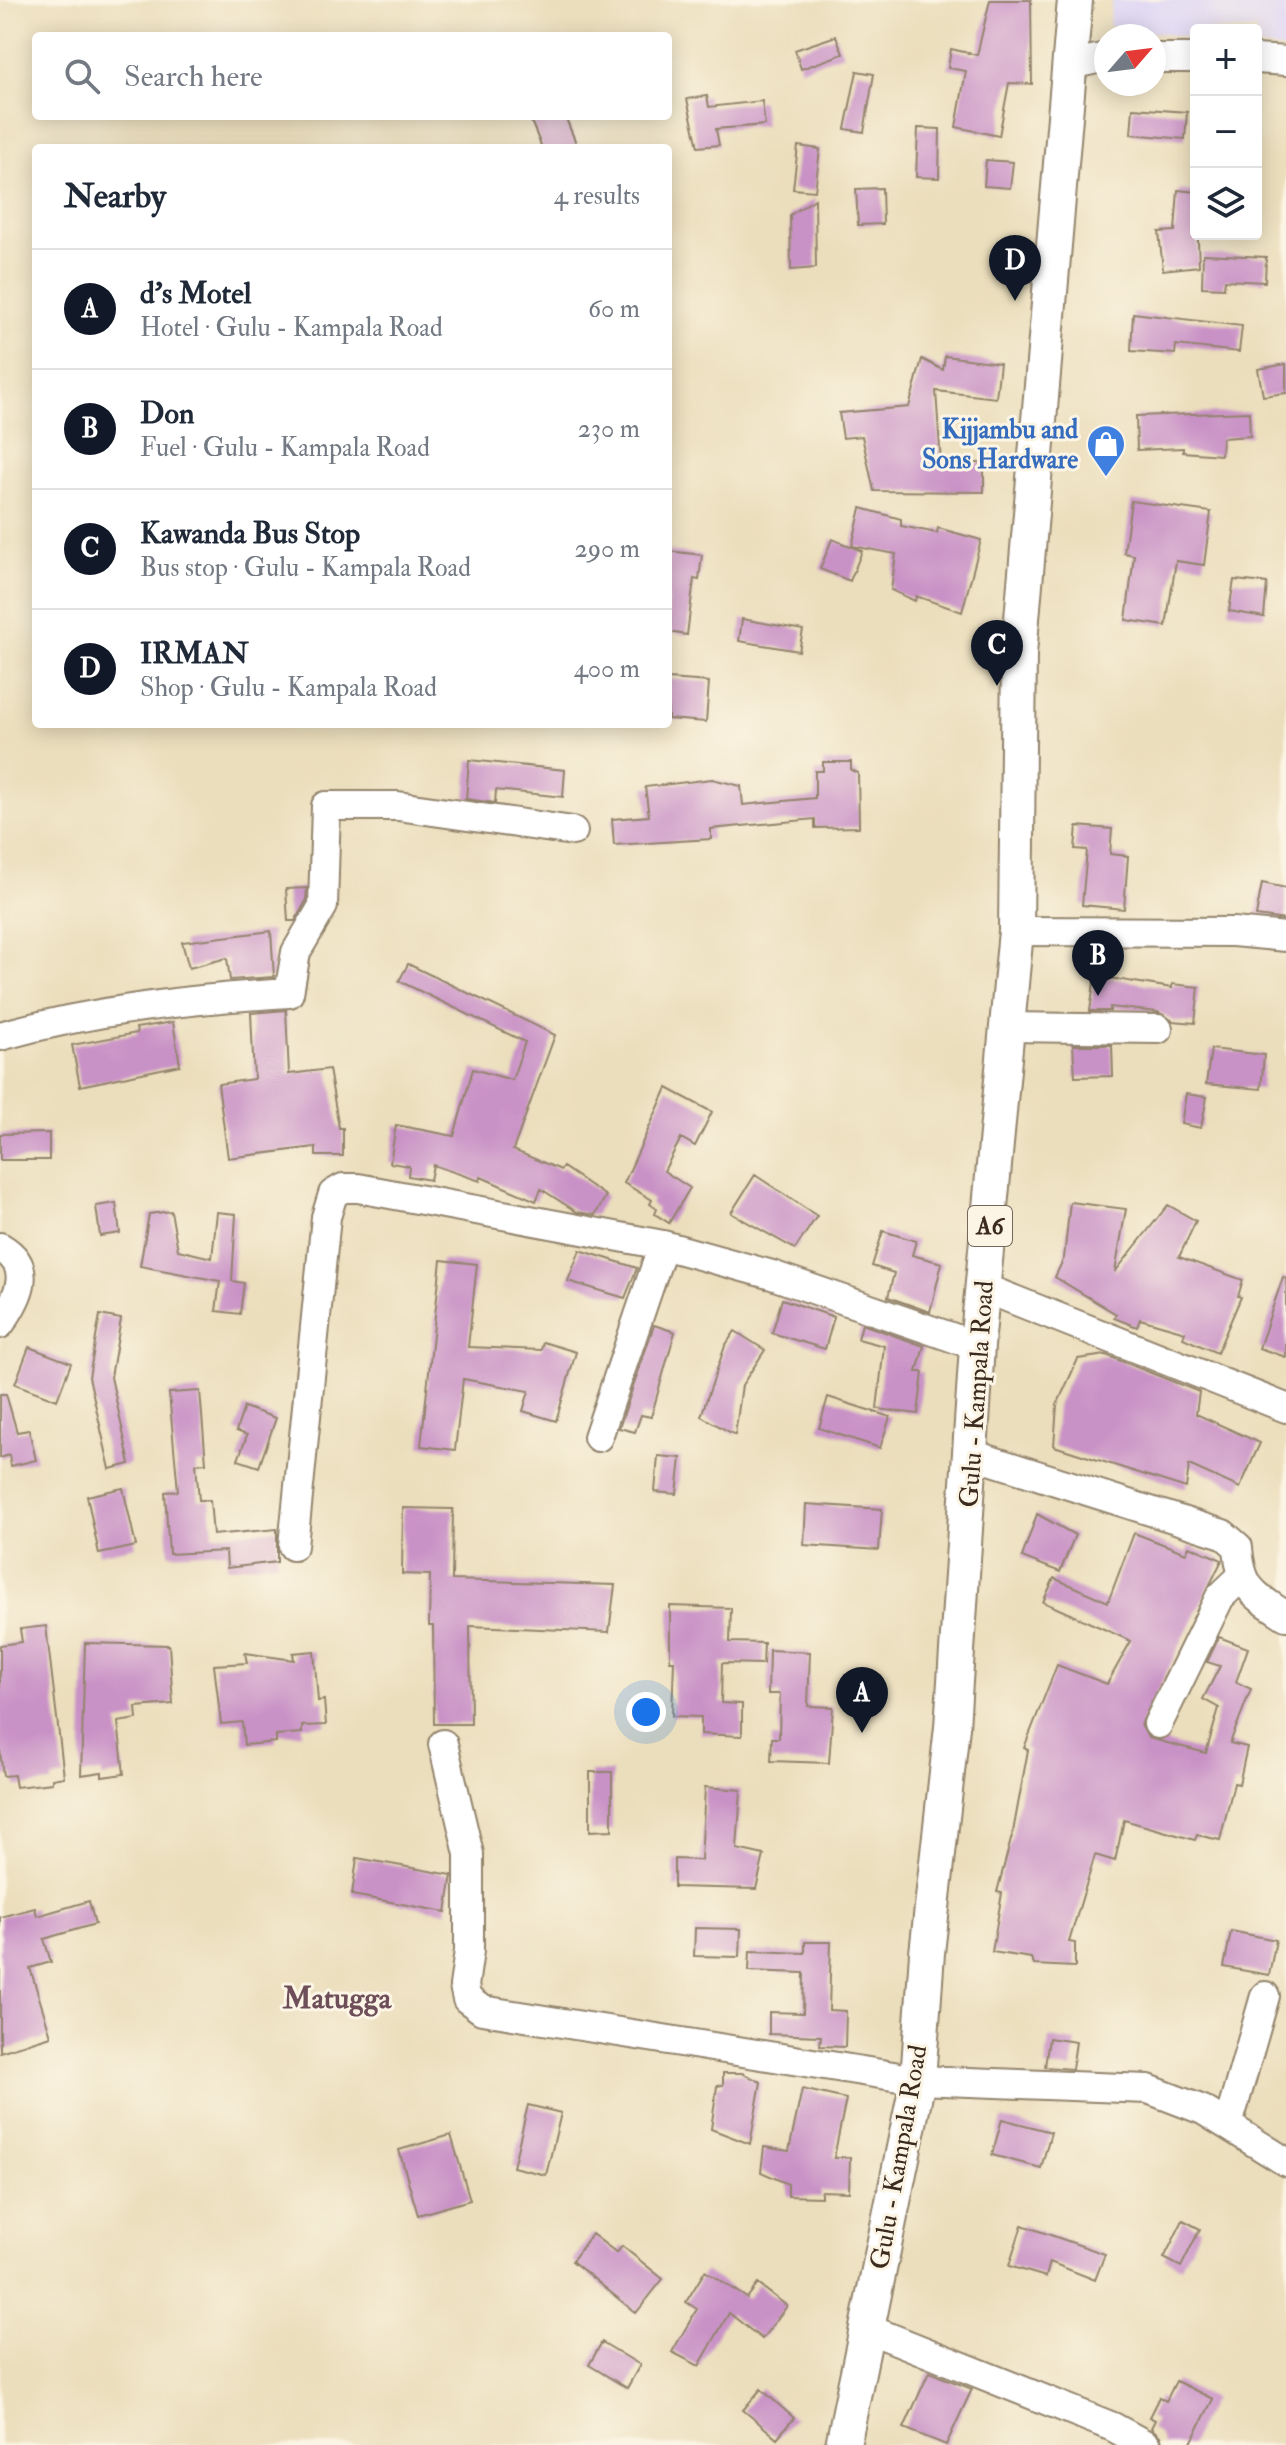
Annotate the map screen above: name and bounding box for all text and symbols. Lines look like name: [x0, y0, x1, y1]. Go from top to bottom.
north arrow: [1094, 24, 1166, 96]
map controls: [1190, 24, 1262, 240]
button: +: [1190, 24, 1262, 96]
search box: [32, 32, 672, 120]
icon: search: [60, 54, 104, 98]
text: Search here: [124, 58, 263, 95]
button: −: [1190, 96, 1262, 168]
button: layers: [1190, 168, 1262, 240]
text: Nearby: [64, 175, 166, 218]
text: 4 results: [554, 180, 640, 212]
pin: D: [989, 235, 1041, 301]
text: d's Motel: [140, 275, 251, 312]
text: A: [82, 293, 98, 325]
text: 60 m: [588, 293, 640, 325]
text: Hotel · Gulu - Kampala Road: [140, 312, 443, 344]
text: Don: [140, 395, 194, 432]
text: B: [81, 413, 99, 445]
text: 230 m: [578, 413, 640, 445]
place label: Kijjambu and Sons Hardware: [922, 414, 1078, 476]
shop icon: Kijjambu and Sons Hardware: [1085, 423, 1127, 478]
text: Fuel · Gulu - Kampala Road: [140, 432, 430, 464]
text: Kawanda Bus Stop: [140, 515, 360, 552]
text: C: [80, 533, 100, 565]
text: 290 m: [575, 533, 640, 565]
text: Bus stop · Gulu - Kampala Road: [140, 552, 471, 584]
pin: C: [971, 620, 1023, 686]
text: IRMAN: [140, 635, 249, 672]
text: D: [79, 653, 101, 685]
text: 400 m: [574, 653, 640, 685]
text: Shop · Gulu - Kampala Road: [140, 672, 437, 704]
pin: B: [1072, 930, 1124, 996]
road number: A6: [968, 1206, 1012, 1246]
street label: Gulu - Kampala Road: [953, 1279, 1002, 1509]
pin: A: [836, 1667, 888, 1733]
your location: [626, 1692, 666, 1732]
district label: Matugga: [282, 1980, 393, 2017]
street label: Gulu - Kampala Road: [863, 2042, 935, 2272]

